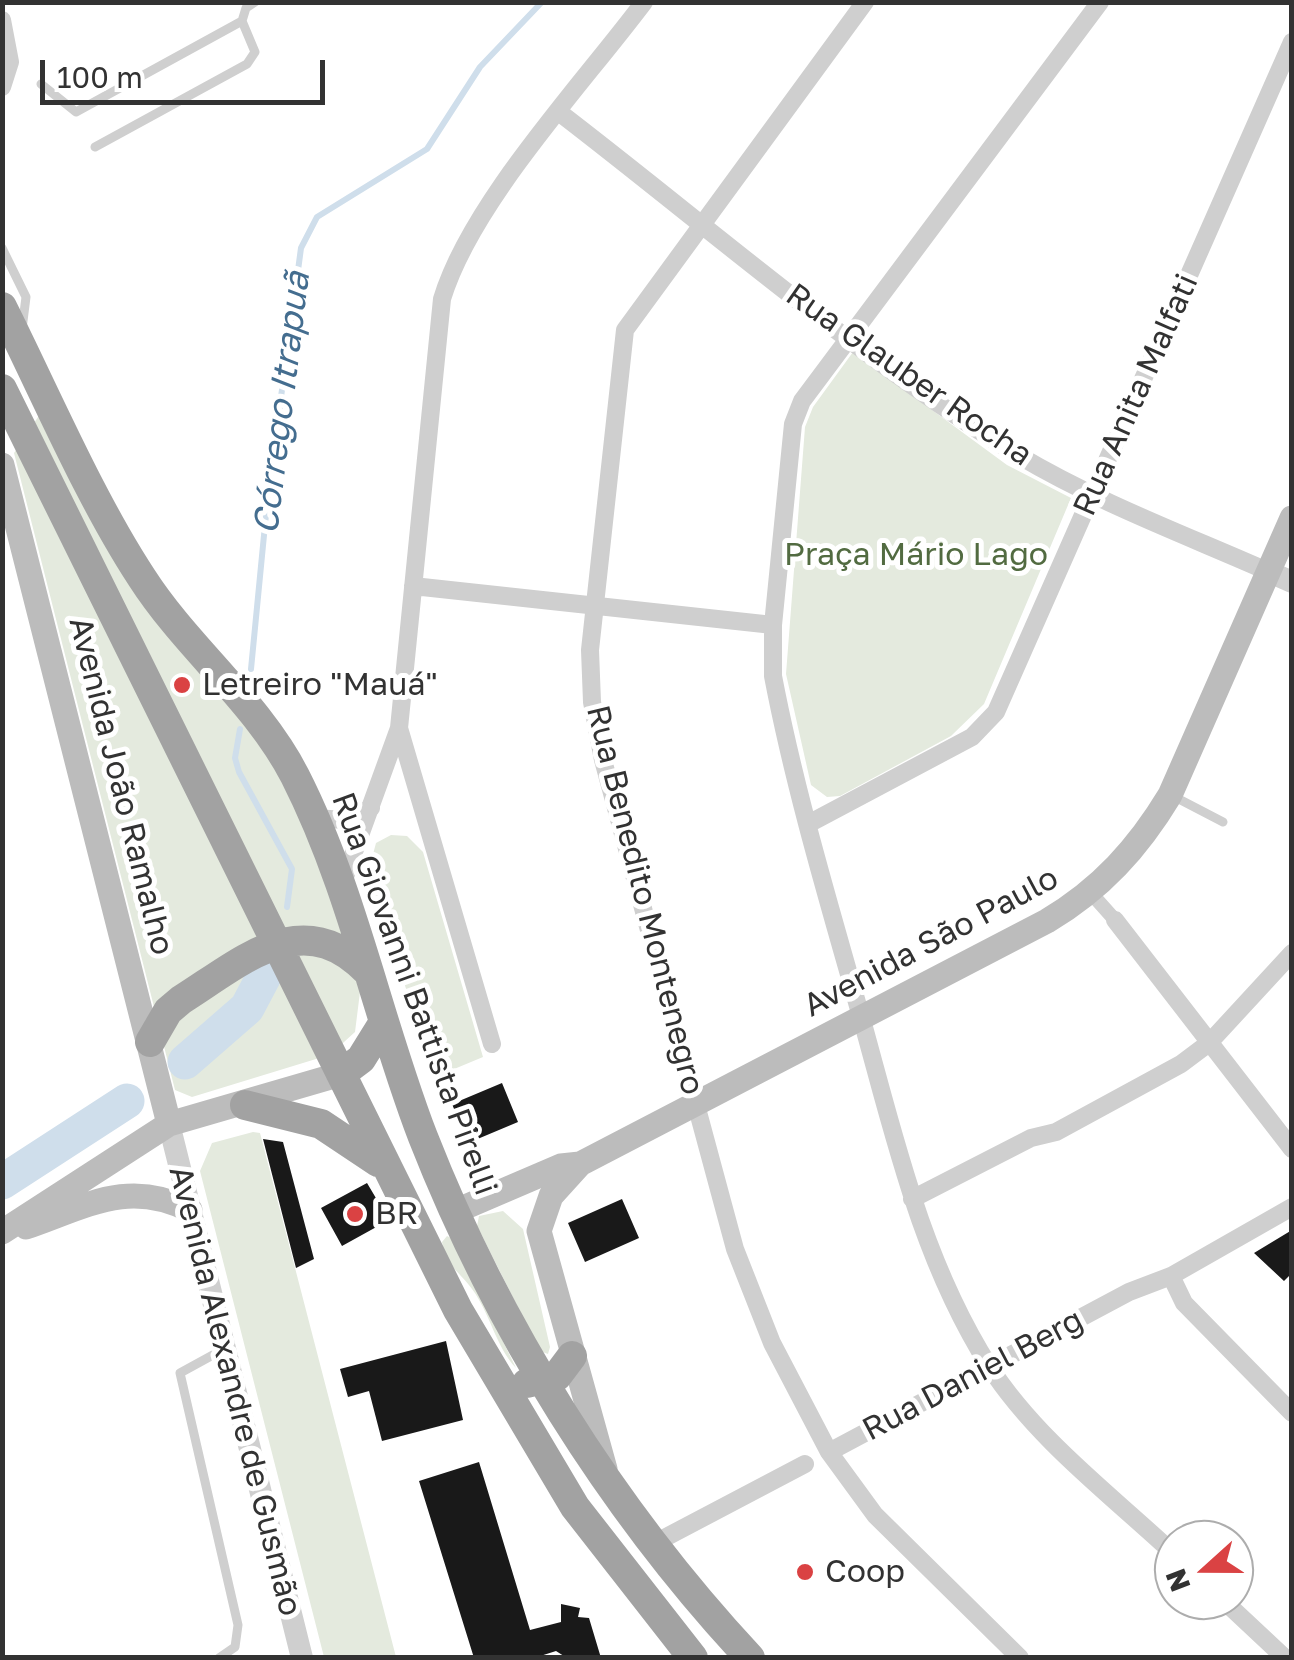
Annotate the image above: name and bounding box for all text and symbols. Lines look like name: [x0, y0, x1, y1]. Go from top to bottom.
scale bar: [45, 40, 330, 102]
text: 100 m: [57, 59, 143, 95]
street label: Rua Anita Malfati: [1065, 268, 1207, 522]
water label: Córrego Itrapuã: [245, 269, 319, 537]
street label: Rua Glauber Rocha: [779, 276, 1039, 474]
park label: Praça Mário Lago: [784, 536, 1048, 574]
street label: Avenida João Ramalho: [60, 613, 182, 959]
place label: Letreiro "Mauá": [202, 666, 438, 704]
marker: Letreiro "Mauá": [171, 674, 193, 696]
street label: Rua Benedito Montenegro: [578, 701, 712, 1099]
street label: Rua Giovanni Battista Pirelli: [323, 788, 505, 1200]
street label: Avenida São Paulo: [797, 859, 1065, 1025]
street label: Avenida Alexandre de Gusmão: [160, 1162, 310, 1620]
place label: BR: [375, 1195, 418, 1233]
marker: BR: [344, 1203, 366, 1225]
street label: Rua Daniel Berg: [856, 1301, 1090, 1449]
north arrow: [1154, 1520, 1254, 1620]
place label: Coop: [825, 1553, 905, 1591]
marker: Coop: [794, 1561, 816, 1583]
text: N: [1158, 1564, 1197, 1596]

